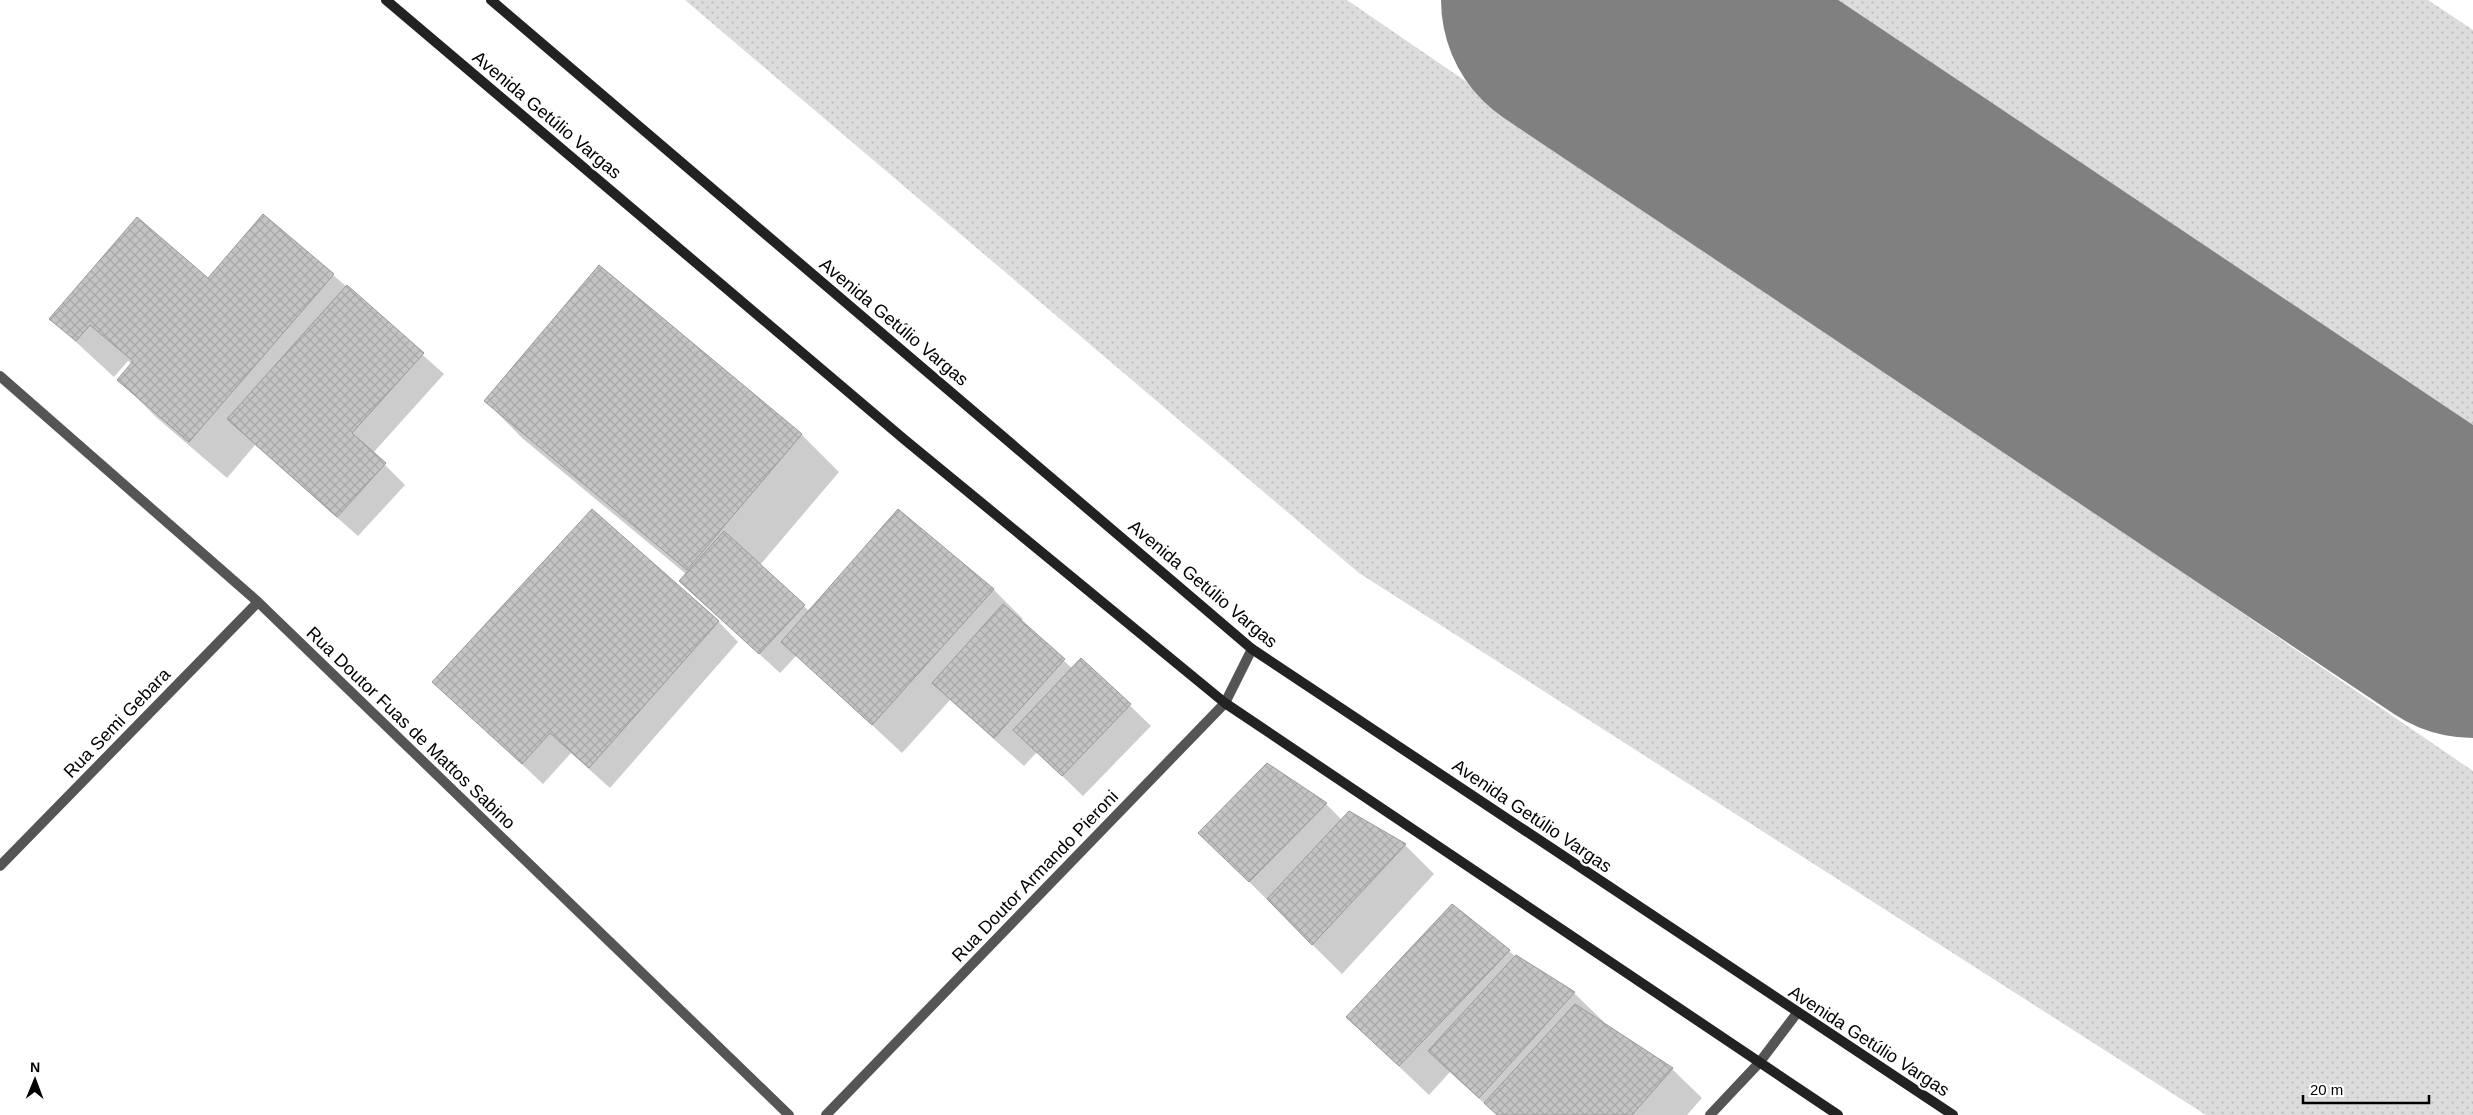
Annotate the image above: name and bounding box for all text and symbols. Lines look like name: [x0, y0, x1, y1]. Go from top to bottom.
street label: Avenida Getúlio Vargas: [469, 47, 625, 183]
street label: Avenida Getúlio Vargas: [816, 254, 972, 390]
street label: Avenida Getúlio Vargas: [1125, 516, 1281, 652]
street label: Rua Doutor Fuas de Mattos Sabino: [303, 623, 519, 833]
street label: Rua Semi Gebara: [60, 664, 175, 782]
street label: Avenida Getúlio Vargas: [1449, 755, 1615, 877]
street label: Rua Doutor Armando Pieroni: [948, 786, 1122, 966]
street label: Avenida Getúlio Vargas: [1785, 982, 1953, 1100]
north arrow: [10, 1055, 60, 1105]
text: N: [30, 1059, 40, 1075]
scale bar: [2303, 1072, 2429, 1104]
text: 20 m: [2310, 1081, 2343, 1098]

